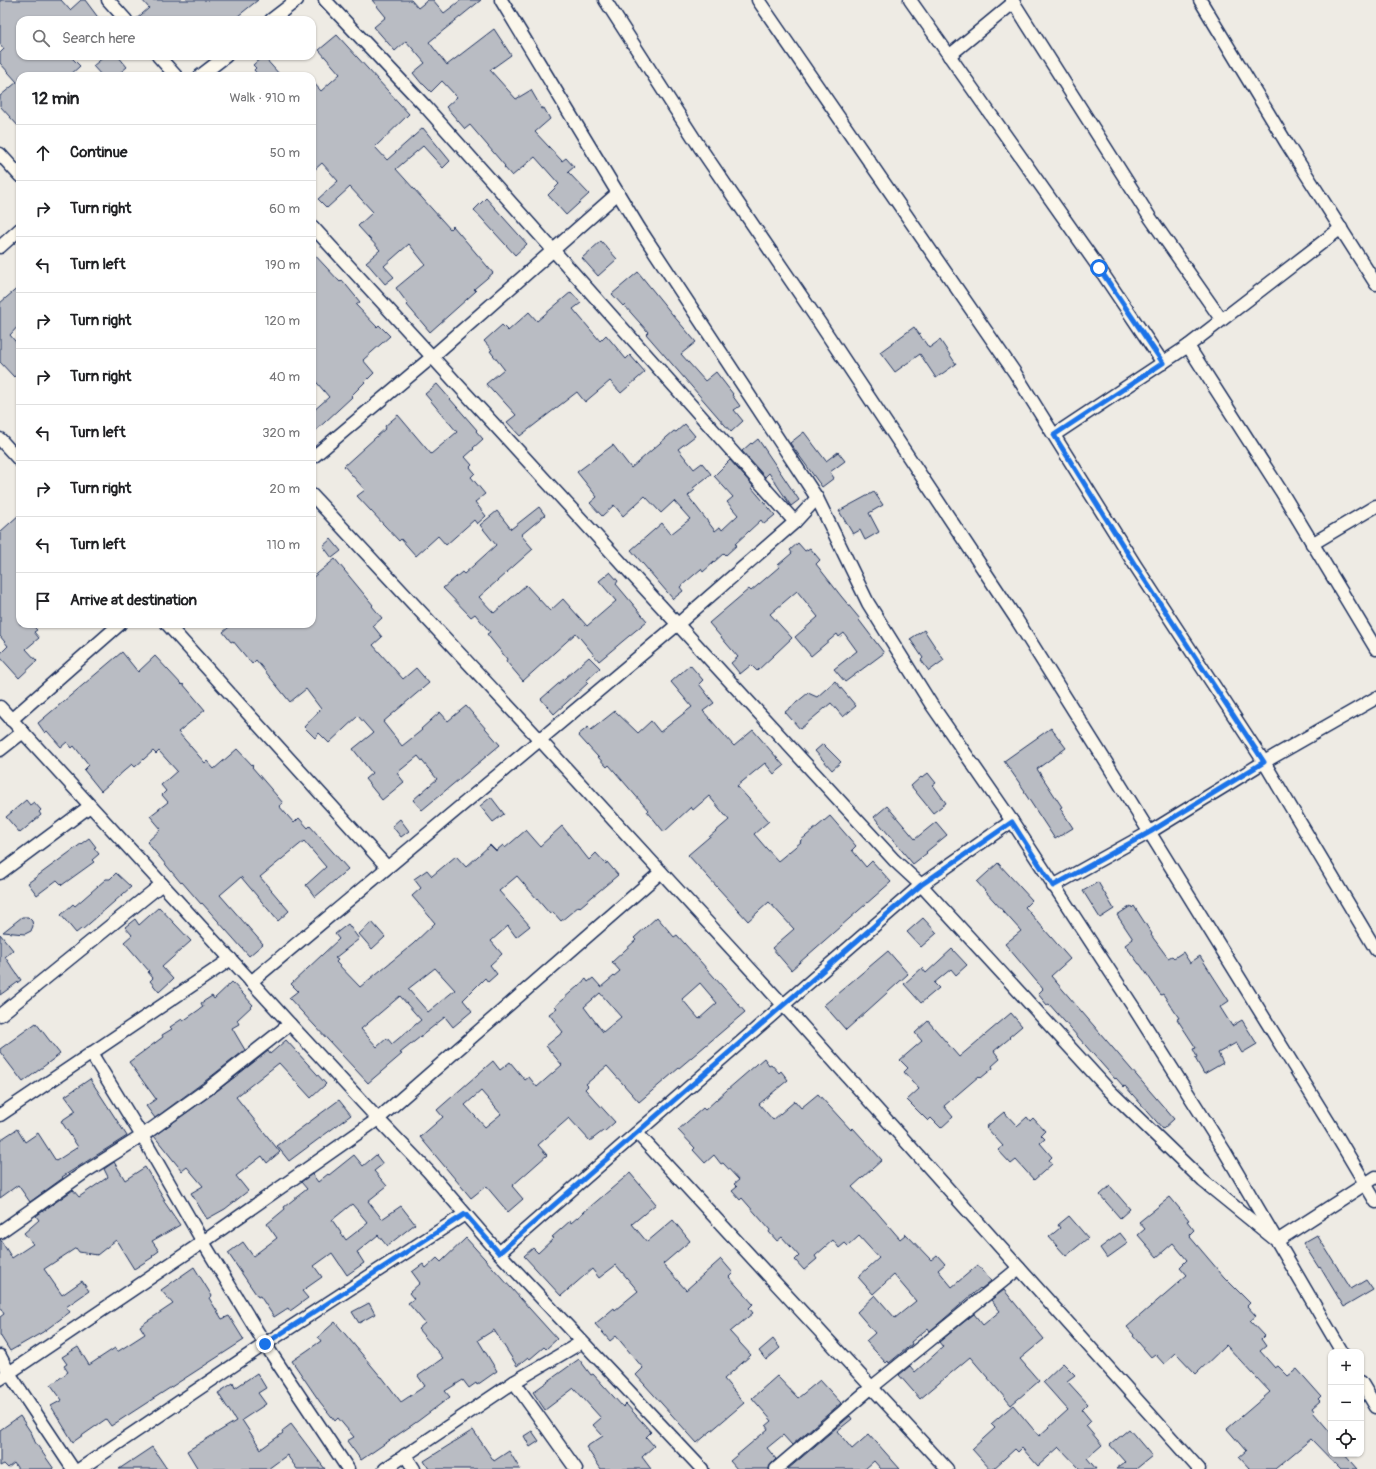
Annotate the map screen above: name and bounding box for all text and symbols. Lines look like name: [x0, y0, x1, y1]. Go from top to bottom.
search box: [16, 16, 316, 60]
icon: search: [30, 27, 52, 49]
text: Search here: [62, 29, 135, 48]
text: 12 min: [32, 88, 79, 109]
text: Walk · 910 m: [229, 90, 300, 106]
icon: ahead: [32, 142, 54, 164]
text: Continue: [70, 143, 128, 162]
text: 50 m: [270, 145, 300, 161]
icon: right: [32, 198, 54, 220]
text: Turn right: [70, 199, 131, 218]
text: 60 m: [269, 201, 300, 217]
icon: left: [32, 254, 54, 276]
text: Turn left: [70, 255, 126, 274]
text: 190 m: [265, 257, 300, 273]
route start: [1090, 259, 1108, 277]
icon: right: [32, 310, 54, 332]
text: Turn right: [70, 311, 131, 330]
text: 120 m: [264, 313, 300, 329]
icon: right: [32, 366, 54, 388]
text: Turn right: [70, 367, 131, 386]
text: 40 m: [269, 369, 300, 385]
icon: left: [32, 422, 54, 444]
text: Turn left: [70, 423, 126, 442]
text: 320 m: [262, 425, 300, 441]
icon: right: [32, 478, 54, 500]
text: Turn right: [70, 479, 131, 498]
text: 20 m: [269, 481, 300, 497]
icon: left: [32, 534, 54, 556]
text: Turn left: [70, 535, 126, 554]
text: 110 m: [267, 537, 300, 553]
icon: arrive: [32, 590, 54, 612]
text: Arrive at destination: [70, 591, 197, 610]
route end: [256, 1335, 274, 1353]
map controls: [1328, 1349, 1364, 1457]
button: +: [1328, 1349, 1364, 1385]
button: −: [1328, 1385, 1364, 1421]
button: locate: [1328, 1421, 1364, 1457]

